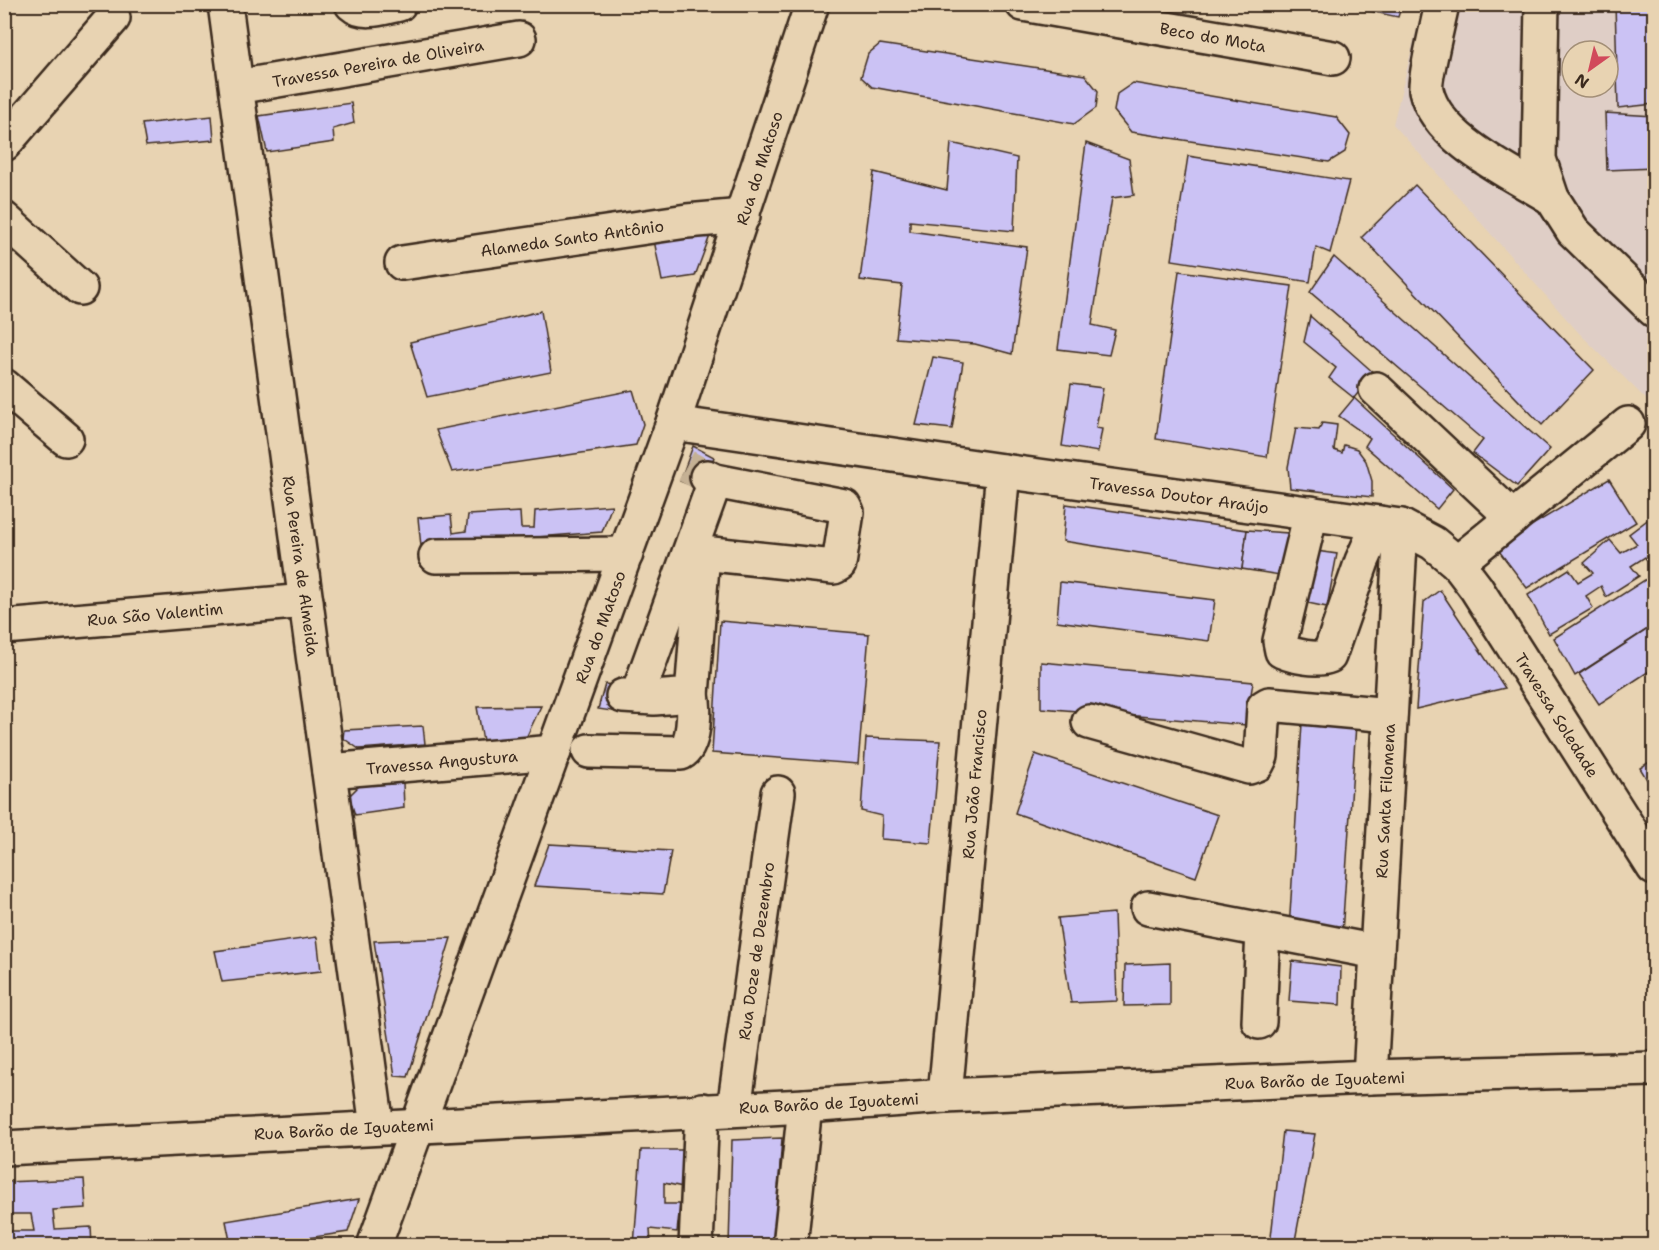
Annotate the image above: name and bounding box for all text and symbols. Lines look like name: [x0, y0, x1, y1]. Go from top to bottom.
street label: Beco do Mota: [1158, 18, 1268, 57]
street label: Travessa Pereira de Oliveira: [271, 35, 485, 92]
north arrow: [1560, 39, 1620, 99]
text: N: [1571, 69, 1593, 93]
street label: Rua do Matoso: [731, 109, 788, 228]
street label: Alameda Santo Antônio: [479, 215, 665, 262]
street label: Travessa Doutor Araújo: [1088, 472, 1270, 518]
street label: Rua Pereira de Almeida: [277, 474, 324, 658]
street label: Rua do Matoso: [570, 568, 631, 686]
street label: Rua São Valentim: [86, 598, 224, 631]
street label: Travessa Soledade: [1510, 649, 1603, 781]
street label: Rua João Francisco: [957, 708, 992, 860]
street label: Rua Santa Filomena: [1371, 723, 1400, 879]
street label: Travessa Angustura: [365, 745, 519, 780]
street label: Rua Doze de Dezembro: [734, 861, 779, 1041]
street label: Rua Barão de Iguatemi: [1224, 1067, 1406, 1094]
street label: Rua Barão de Iguatemi: [738, 1088, 920, 1119]
street label: Rua Barão de Iguatemi: [253, 1114, 435, 1145]

